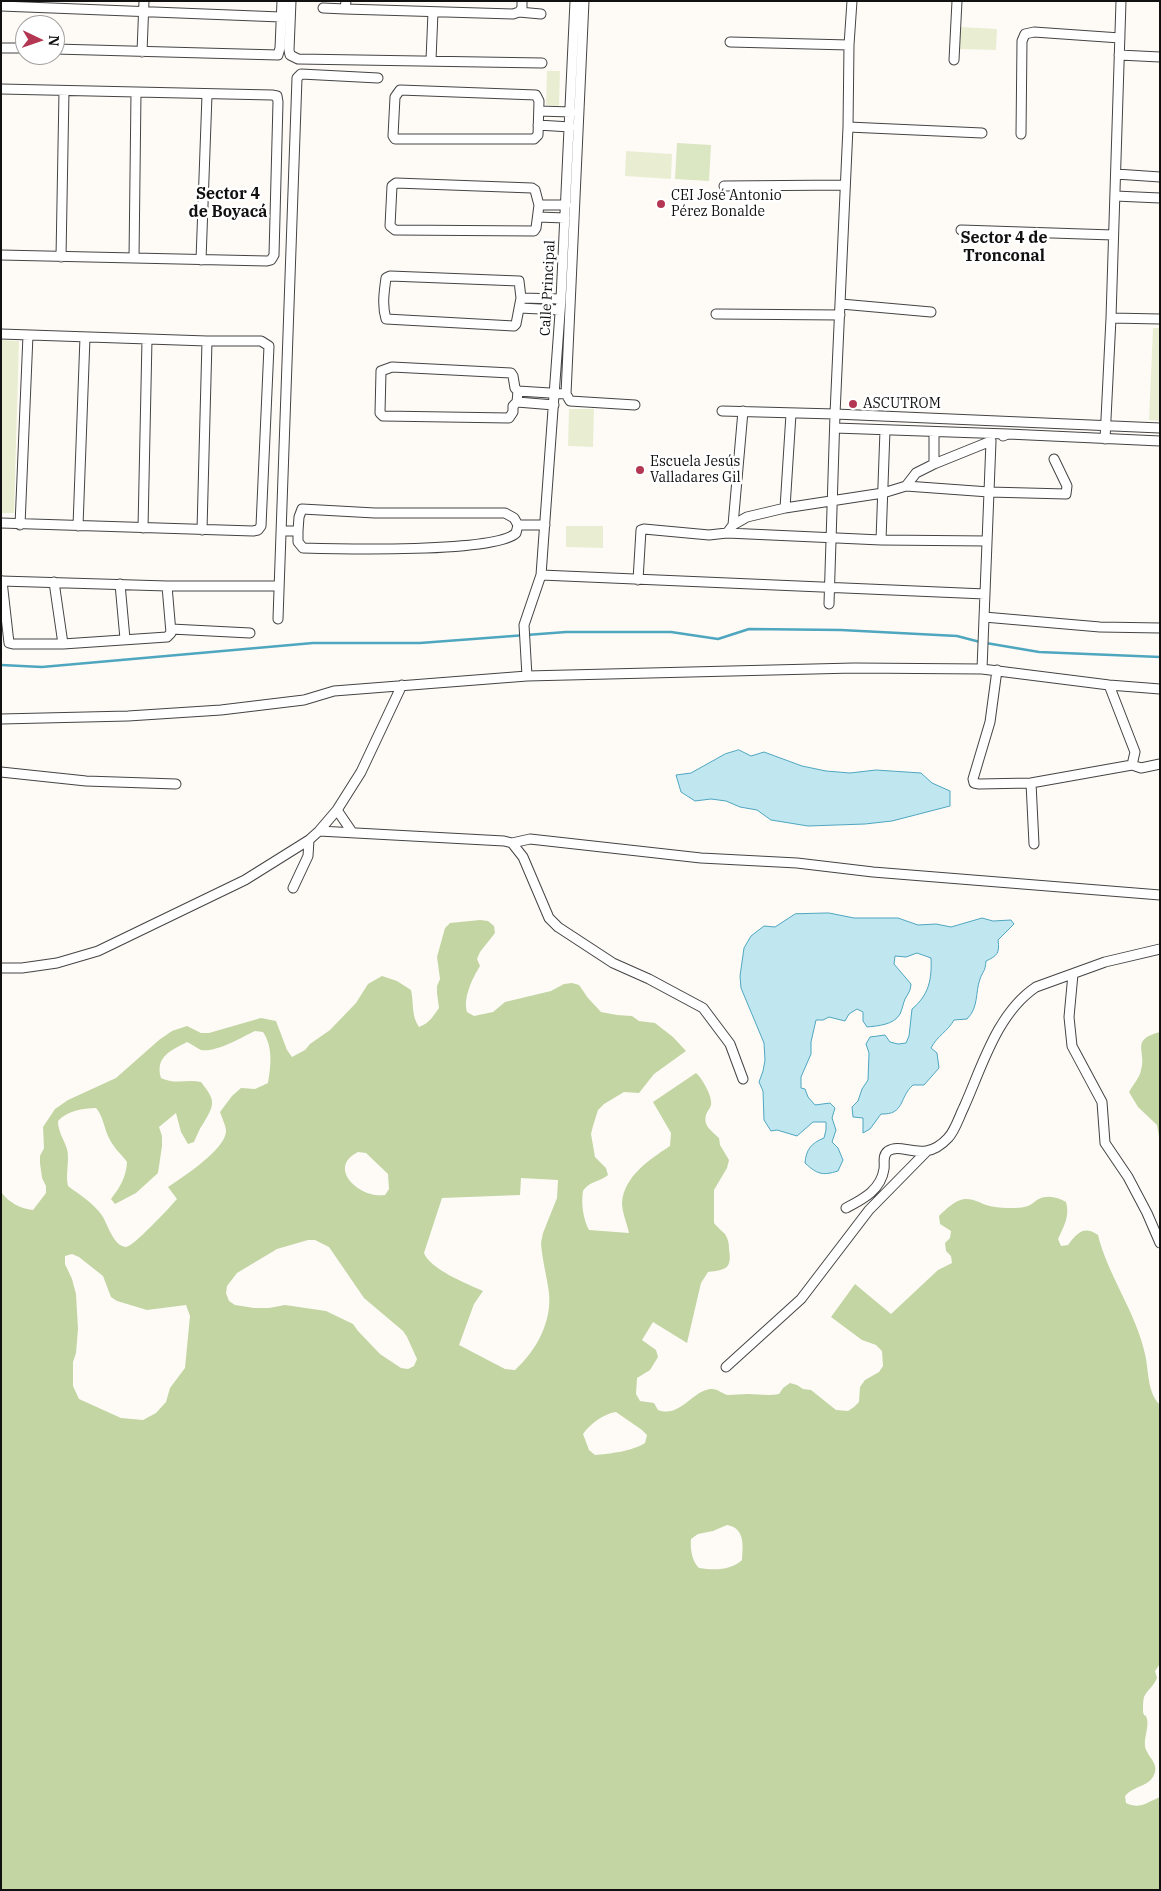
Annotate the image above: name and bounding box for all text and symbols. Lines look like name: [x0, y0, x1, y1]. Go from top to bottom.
north arrow: [15, 15, 65, 65]
text: N: [45, 35, 63, 47]
district label: Sector 4 de Boyacá: [189, 184, 267, 222]
place label: CEI José Antonio Pérez Bonalde: [671, 188, 782, 220]
marker: CEI José Antonio Pérez Bonalde: [655, 198, 667, 210]
district label: Sector 4 de Tronconal: [960, 228, 1048, 266]
street label: Calle Principal: [537, 240, 559, 336]
place label: ASCUTROM: [863, 396, 941, 412]
marker: ASCUTROM: [847, 398, 859, 410]
place label: Escuela Jesús Valladares Gil: [650, 454, 741, 487]
marker: Escuela Jesús Valladares Gil: [634, 464, 646, 476]

